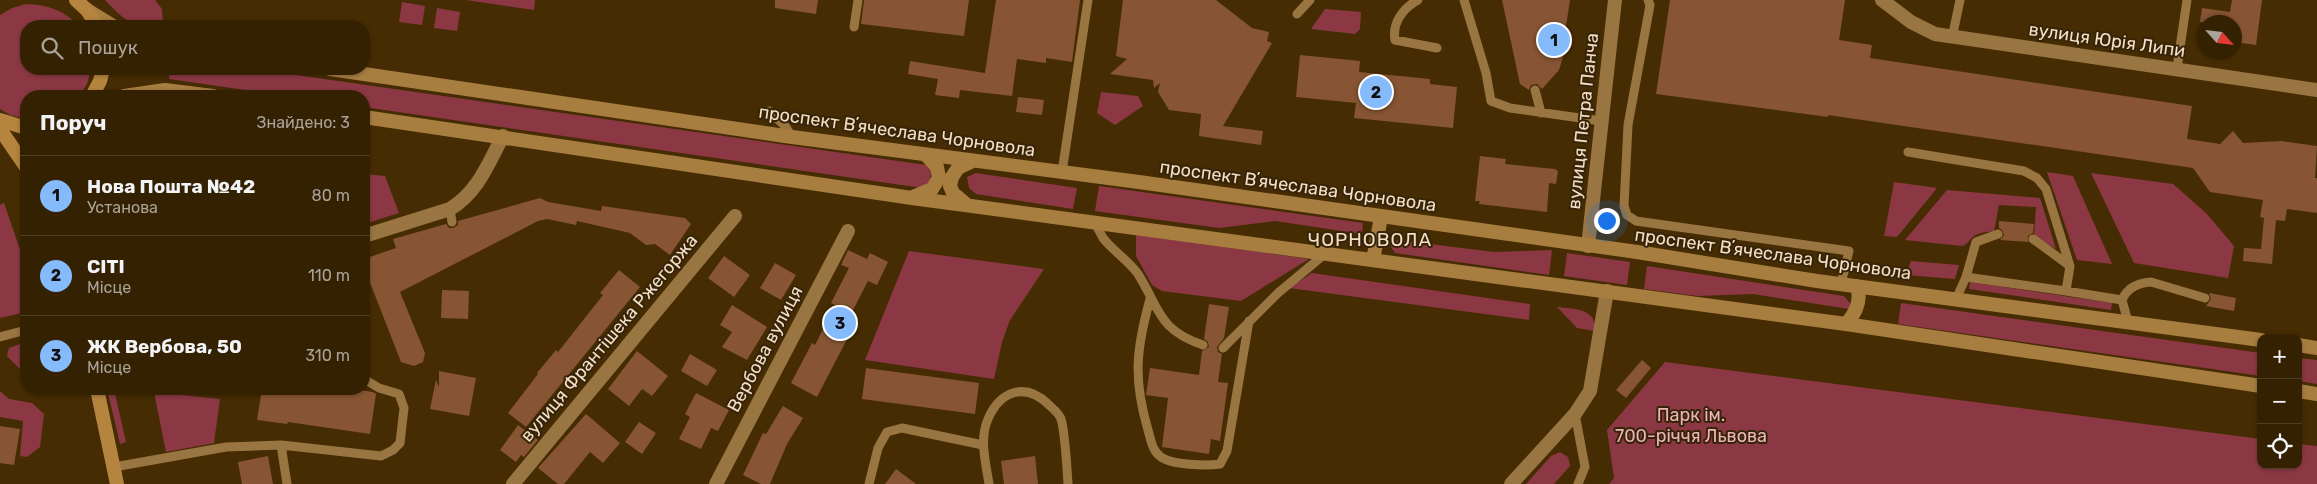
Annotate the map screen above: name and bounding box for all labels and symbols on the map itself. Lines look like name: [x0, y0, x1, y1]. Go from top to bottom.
north arrow: [2197, 15, 2242, 60]
street label: вулиця Юрія Липи: [2027, 18, 2187, 62]
pin: 1: [1538, 21, 1570, 59]
street label: вулиця Петра Панча: [1563, 32, 1603, 210]
pin: 2: [1360, 73, 1392, 111]
street label: проспект Вʼячеслава Чорновола: [757, 101, 1037, 161]
street label: проспект Вʼячеслава Чорновола: [1158, 156, 1438, 216]
your location: [1594, 208, 1620, 234]
street label: проспект Вʼячеслава Чорновола: [1633, 224, 1913, 284]
district label: ЧОРНОВОЛА: [1308, 228, 1432, 251]
street label: вулиця Франтішека Ржегоржа: [516, 230, 702, 446]
street label: Вербова вулиця: [722, 282, 808, 416]
pin: 3: [824, 304, 856, 342]
park label: Парк ім. 700-річчя Львова: [1615, 404, 1767, 447]

